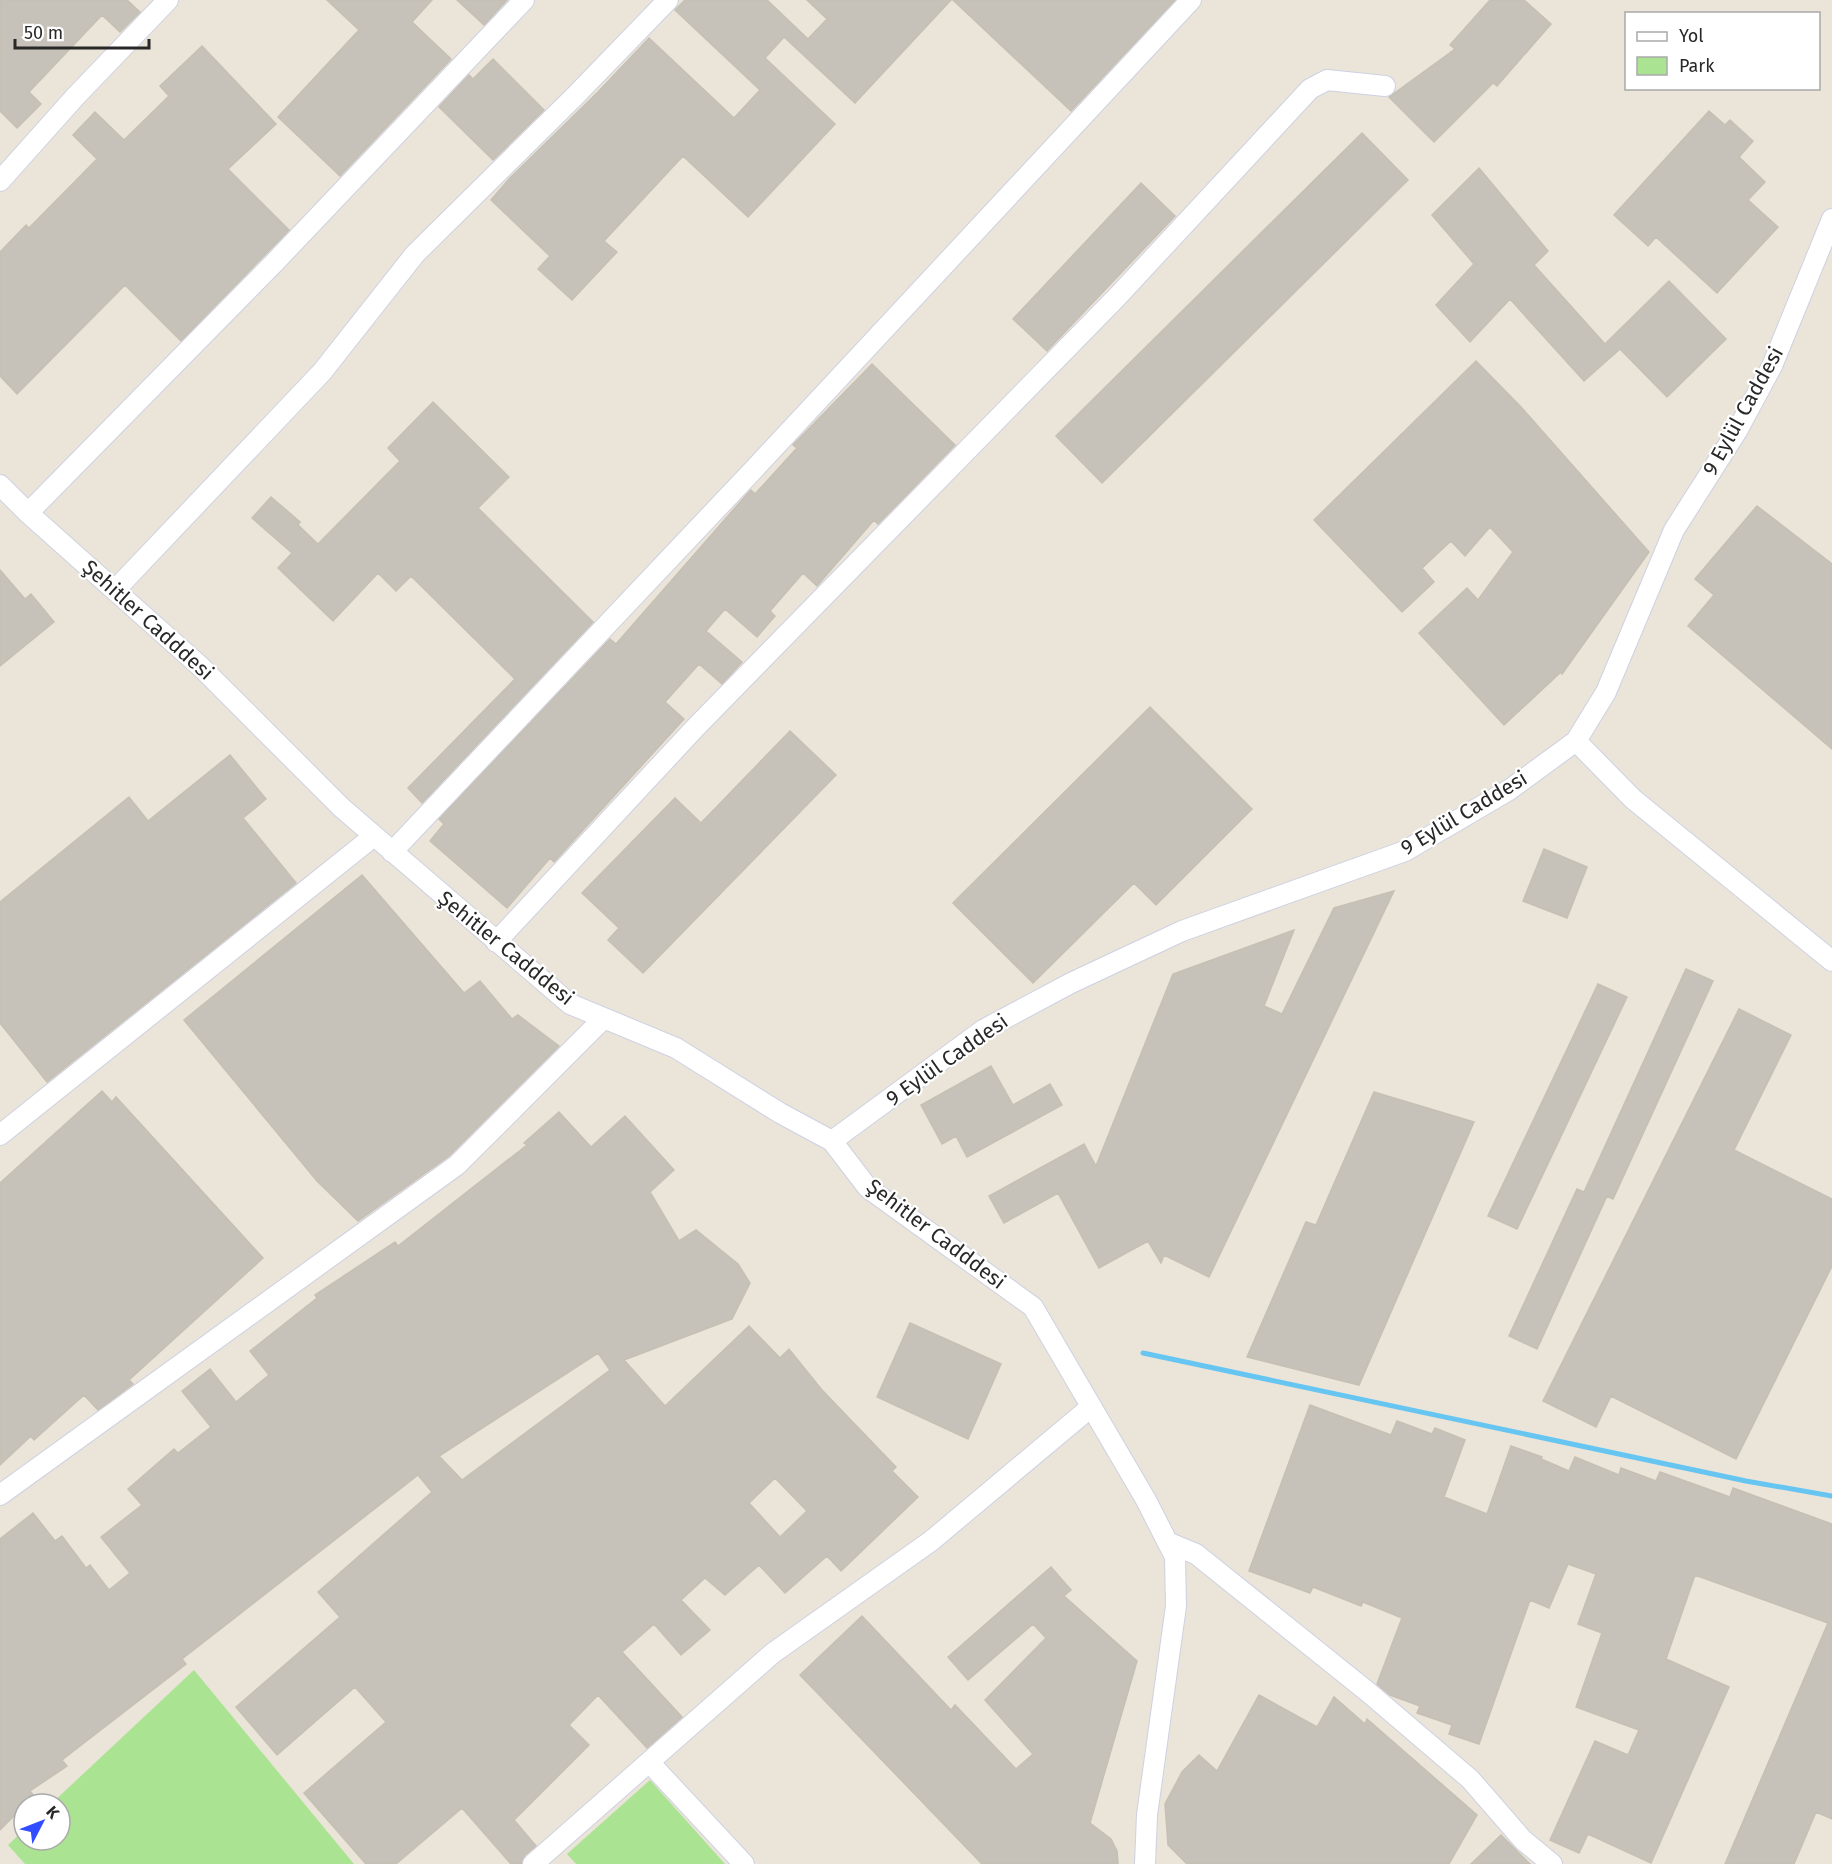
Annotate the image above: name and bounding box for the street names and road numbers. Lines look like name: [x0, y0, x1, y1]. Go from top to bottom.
street label: 9 Eylül Caddesi: [1697, 342, 1789, 480]
street label: Şehitler Cadddesi: [77, 554, 219, 686]
street label: 9 Eylül Caddesi: [1396, 765, 1532, 861]
street label: Şehitler Cadddesi: [433, 885, 579, 1011]
street label: 9 Eylül Caddesi: [881, 1008, 1013, 1112]
street label: Şehitler Cadddesi: [861, 1173, 1011, 1295]

